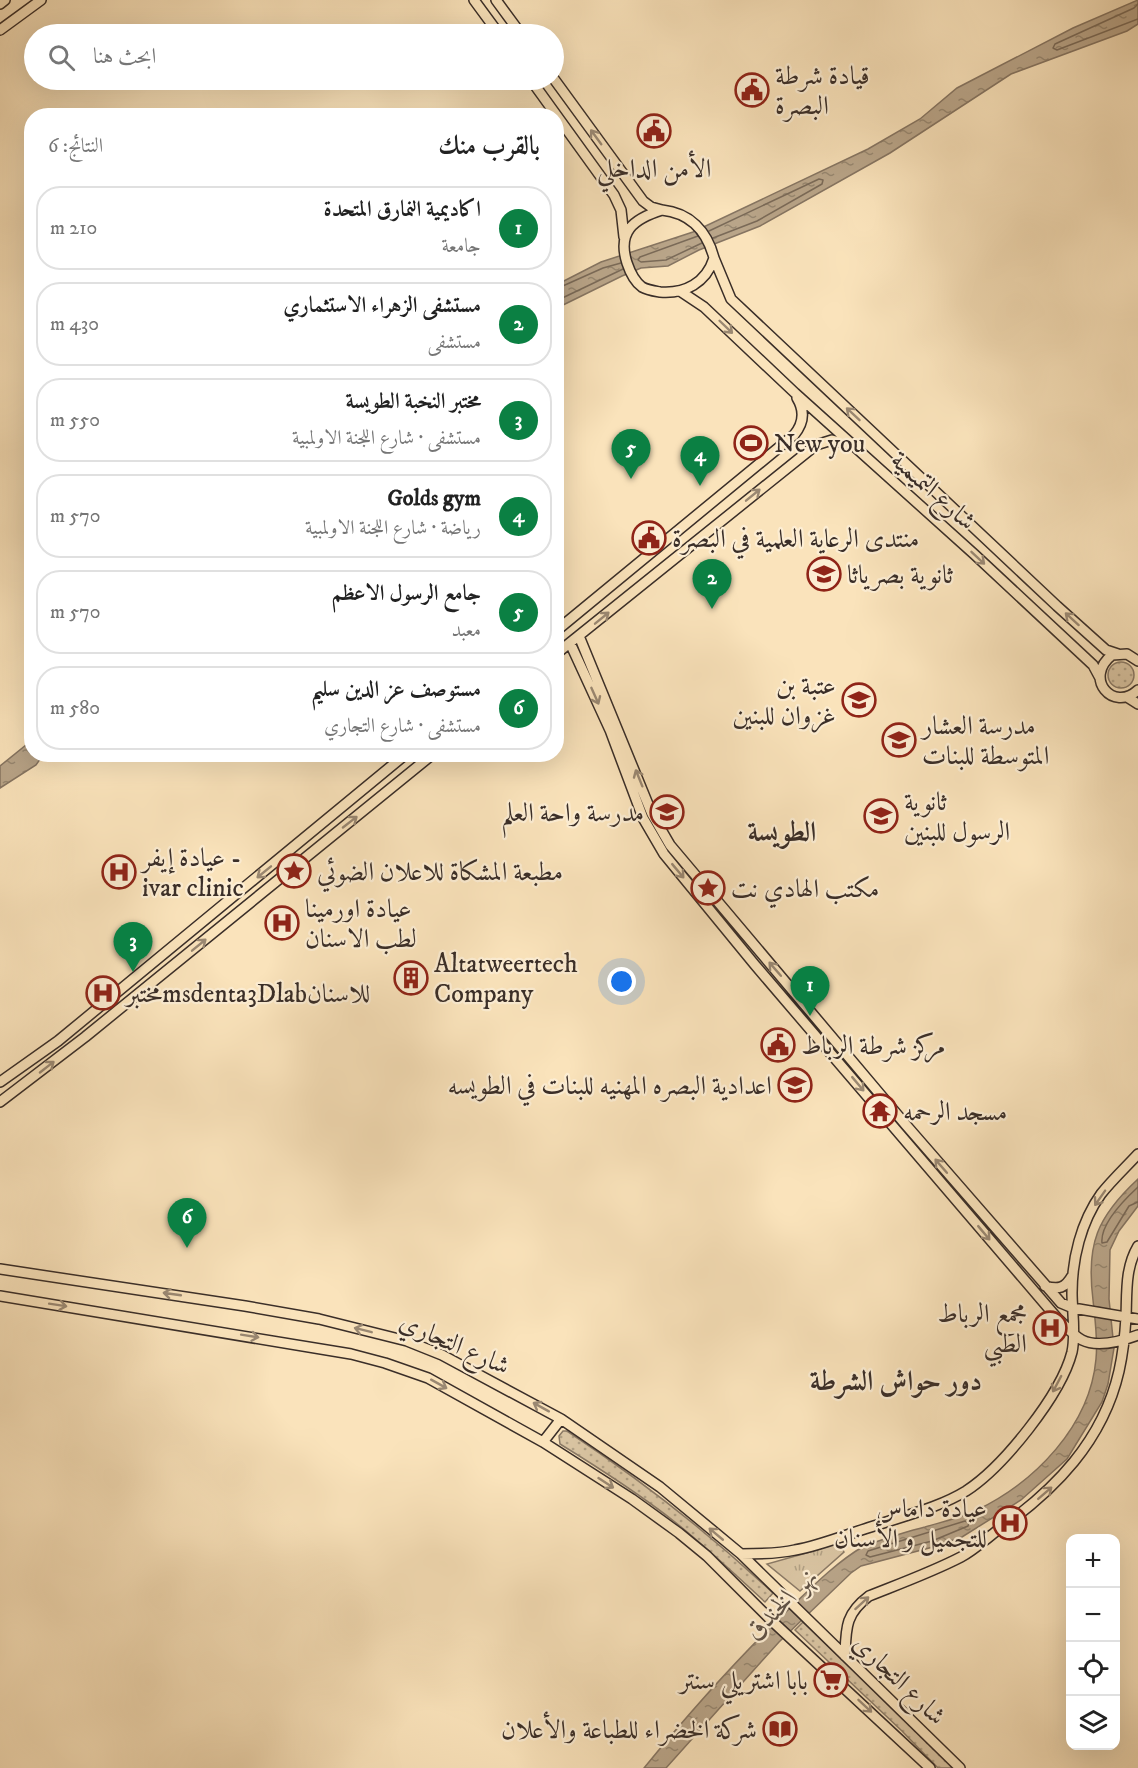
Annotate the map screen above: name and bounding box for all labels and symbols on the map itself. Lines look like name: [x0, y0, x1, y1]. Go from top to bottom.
place label: قيادة شرطة البصرة: [775, 60, 870, 123]
public building icon: قيادة شرطة البصرة: [734, 72, 770, 108]
public building icon: الأمن الداخلي: [636, 113, 672, 149]
one-way arrow: [590, 130, 602, 146]
place label: الأمن الداخلي: [597, 150, 711, 193]
one-way arrow: [718, 320, 733, 335]
one-way arrow: [846, 407, 861, 421]
sports icon: New you: [733, 425, 769, 461]
place label: New you: [774, 428, 865, 461]
pin: 5: [612, 430, 650, 479]
pin: 4: [680, 436, 720, 486]
street label: شارع التميمية: [881, 444, 983, 541]
one-way arrow: [745, 488, 761, 501]
public building icon: منتدى الرعاية العلمية في البصرة: [631, 520, 667, 556]
place label: منتدى الرعاية العلمية في البصرة: [672, 523, 919, 560]
one-way arrow: [970, 551, 985, 565]
school or university icon: ثانوية بصرياثا: [806, 556, 842, 592]
place label: ثانوية بصرياثا: [847, 559, 954, 592]
pin: 2: [692, 560, 732, 609]
one-way arrow: [594, 611, 610, 624]
one-way arrow: [1065, 612, 1080, 626]
place label: عتبة بن غزوان للبنين: [733, 670, 836, 733]
school or university icon: عتبة بن غزوان للبنين: [841, 682, 877, 718]
one-way arrow: [589, 687, 601, 705]
place label: مدرسة العشار المتوسطة للبنات: [919, 710, 1049, 773]
school or university icon: مدرسة العشار المتوسطة للبنات: [881, 722, 917, 758]
one-way arrow: [633, 769, 644, 788]
place label: ثانوية الرسول للبنين: [904, 786, 1010, 849]
school or university icon: مدرسة واحة العلم: [649, 794, 685, 830]
place label: مدرسة واحة العلم: [502, 797, 644, 838]
school or university icon: ثانوية الرسول للبنين: [863, 798, 899, 834]
one-way arrow: [341, 815, 357, 828]
district label: الطويسة: [748, 815, 816, 850]
place label: عيادة إيفر - ivar clinic: [139, 842, 244, 905]
place icon: مطبعة المشكاة للاعلان الضوئي: [276, 853, 312, 889]
hospital icon: عيادة إيفر - ivar clinic: [101, 854, 137, 890]
place label: مطبعة المشكاة للاعلان الضوئي: [317, 856, 563, 893]
one-way arrow: [671, 863, 685, 878]
one-way arrow: [256, 865, 272, 878]
place icon: مكتب الهادي نت: [690, 870, 726, 906]
place label: مكتب الهادي نت: [731, 873, 879, 909]
place label: عيادة اورمينا لطب الاسنان: [305, 893, 417, 956]
hospital icon: عيادة اورمينا لطب الاسنان: [264, 905, 300, 941]
pin: 3: [114, 922, 152, 972]
one-way arrow: [190, 938, 206, 951]
place label: Altatweertech Company: [434, 948, 578, 1011]
building icon: Altatweertech Company: [393, 960, 429, 996]
one-way arrow: [768, 962, 782, 977]
pin: 1: [790, 966, 830, 1016]
your location: [607, 967, 636, 996]
hospital icon: مختبرmsdenta3Dlabللاسنان: [85, 975, 121, 1011]
place label: مختبرmsdenta3Dlabللاسنان: [123, 978, 370, 1011]
public building icon: مركز شرطة الرباط: [760, 1027, 796, 1063]
place label: مركز شرطة الرباط: [801, 1030, 946, 1063]
one-way arrow: [38, 1061, 54, 1073]
school or university icon: اعدادية البصره المهنيه للبنات في الطويسه: [777, 1067, 813, 1103]
place label: اعدادية البصره المهنيه للبنات في الطويسه: [448, 1070, 772, 1107]
one-way arrow: [851, 1076, 865, 1091]
temple icon: مسجد الرحمه: [862, 1093, 898, 1129]
place label: مسجد الرحمه: [903, 1096, 1007, 1129]
one-way arrow: [935, 1158, 948, 1174]
one-way arrow: [1093, 1189, 1105, 1206]
pin: 6: [168, 1198, 207, 1248]
one-way arrow: [977, 1225, 991, 1240]
one-way arrow: [162, 1289, 182, 1300]
place label: مجمع الرباط الطبي: [937, 1298, 1027, 1367]
one-way arrow: [47, 1300, 67, 1311]
street label: شارع التجاري: [392, 1305, 515, 1387]
hospital icon: مجمع الرباط الطبي: [1032, 1310, 1068, 1346]
one-way arrow: [354, 1323, 373, 1335]
one-way arrow: [240, 1331, 260, 1342]
district label: دور حواش الشرطة: [810, 1364, 982, 1399]
one-way arrow: [1051, 1375, 1063, 1392]
one-way arrow: [430, 1378, 447, 1390]
one-way arrow: [533, 1401, 550, 1413]
one-way arrow: [597, 1477, 614, 1489]
one-way arrow: [1037, 1486, 1052, 1500]
place label: عيادة داماس للتجميل و الأسنان: [834, 1493, 987, 1556]
hospital icon: عيادة داماس للتجميل و الأسنان: [992, 1505, 1028, 1541]
one-way arrow: [708, 1527, 724, 1540]
water label: نهر الخندق: [738, 1560, 826, 1648]
one-way arrow: [854, 1596, 869, 1610]
street label: شارع التجاري: [843, 1627, 953, 1736]
supermarket icon: بابا اشتريلي سنتر: [813, 1662, 849, 1698]
place label: بابا اشتريلي سنتر: [677, 1665, 808, 1705]
one-way arrow: [857, 1699, 872, 1713]
place label: شركة الخضراء للطباعة والأعلان: [501, 1711, 757, 1747]
library icon: شركة الخضراء للطباعة والأعلان: [762, 1711, 798, 1747]

